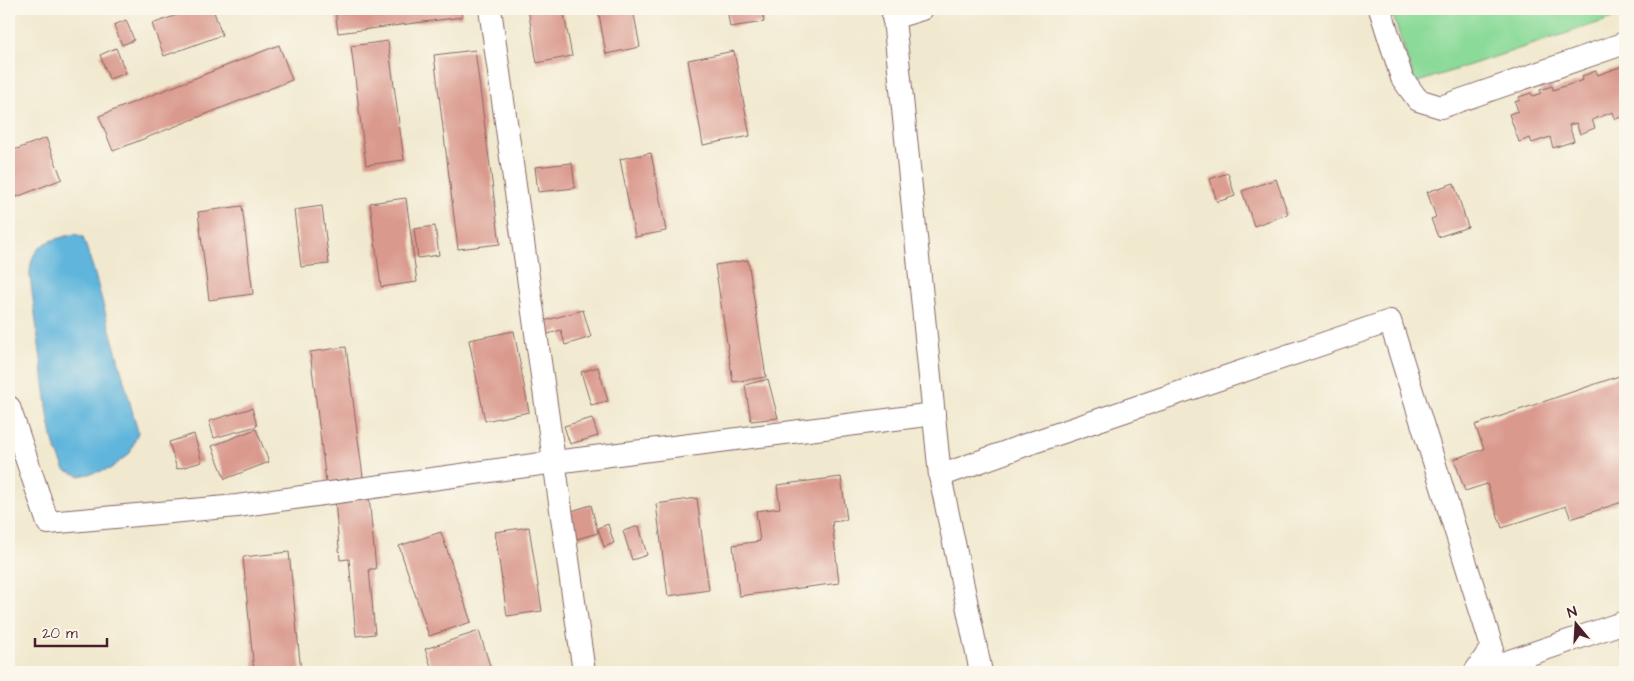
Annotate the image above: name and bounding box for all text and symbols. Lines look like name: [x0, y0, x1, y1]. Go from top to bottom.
north arrow: [1552, 598, 1602, 648]
text: N: [1565, 602, 1580, 623]
scale bar: [35, 616, 108, 648]
text: 20 m: [42, 623, 78, 644]

